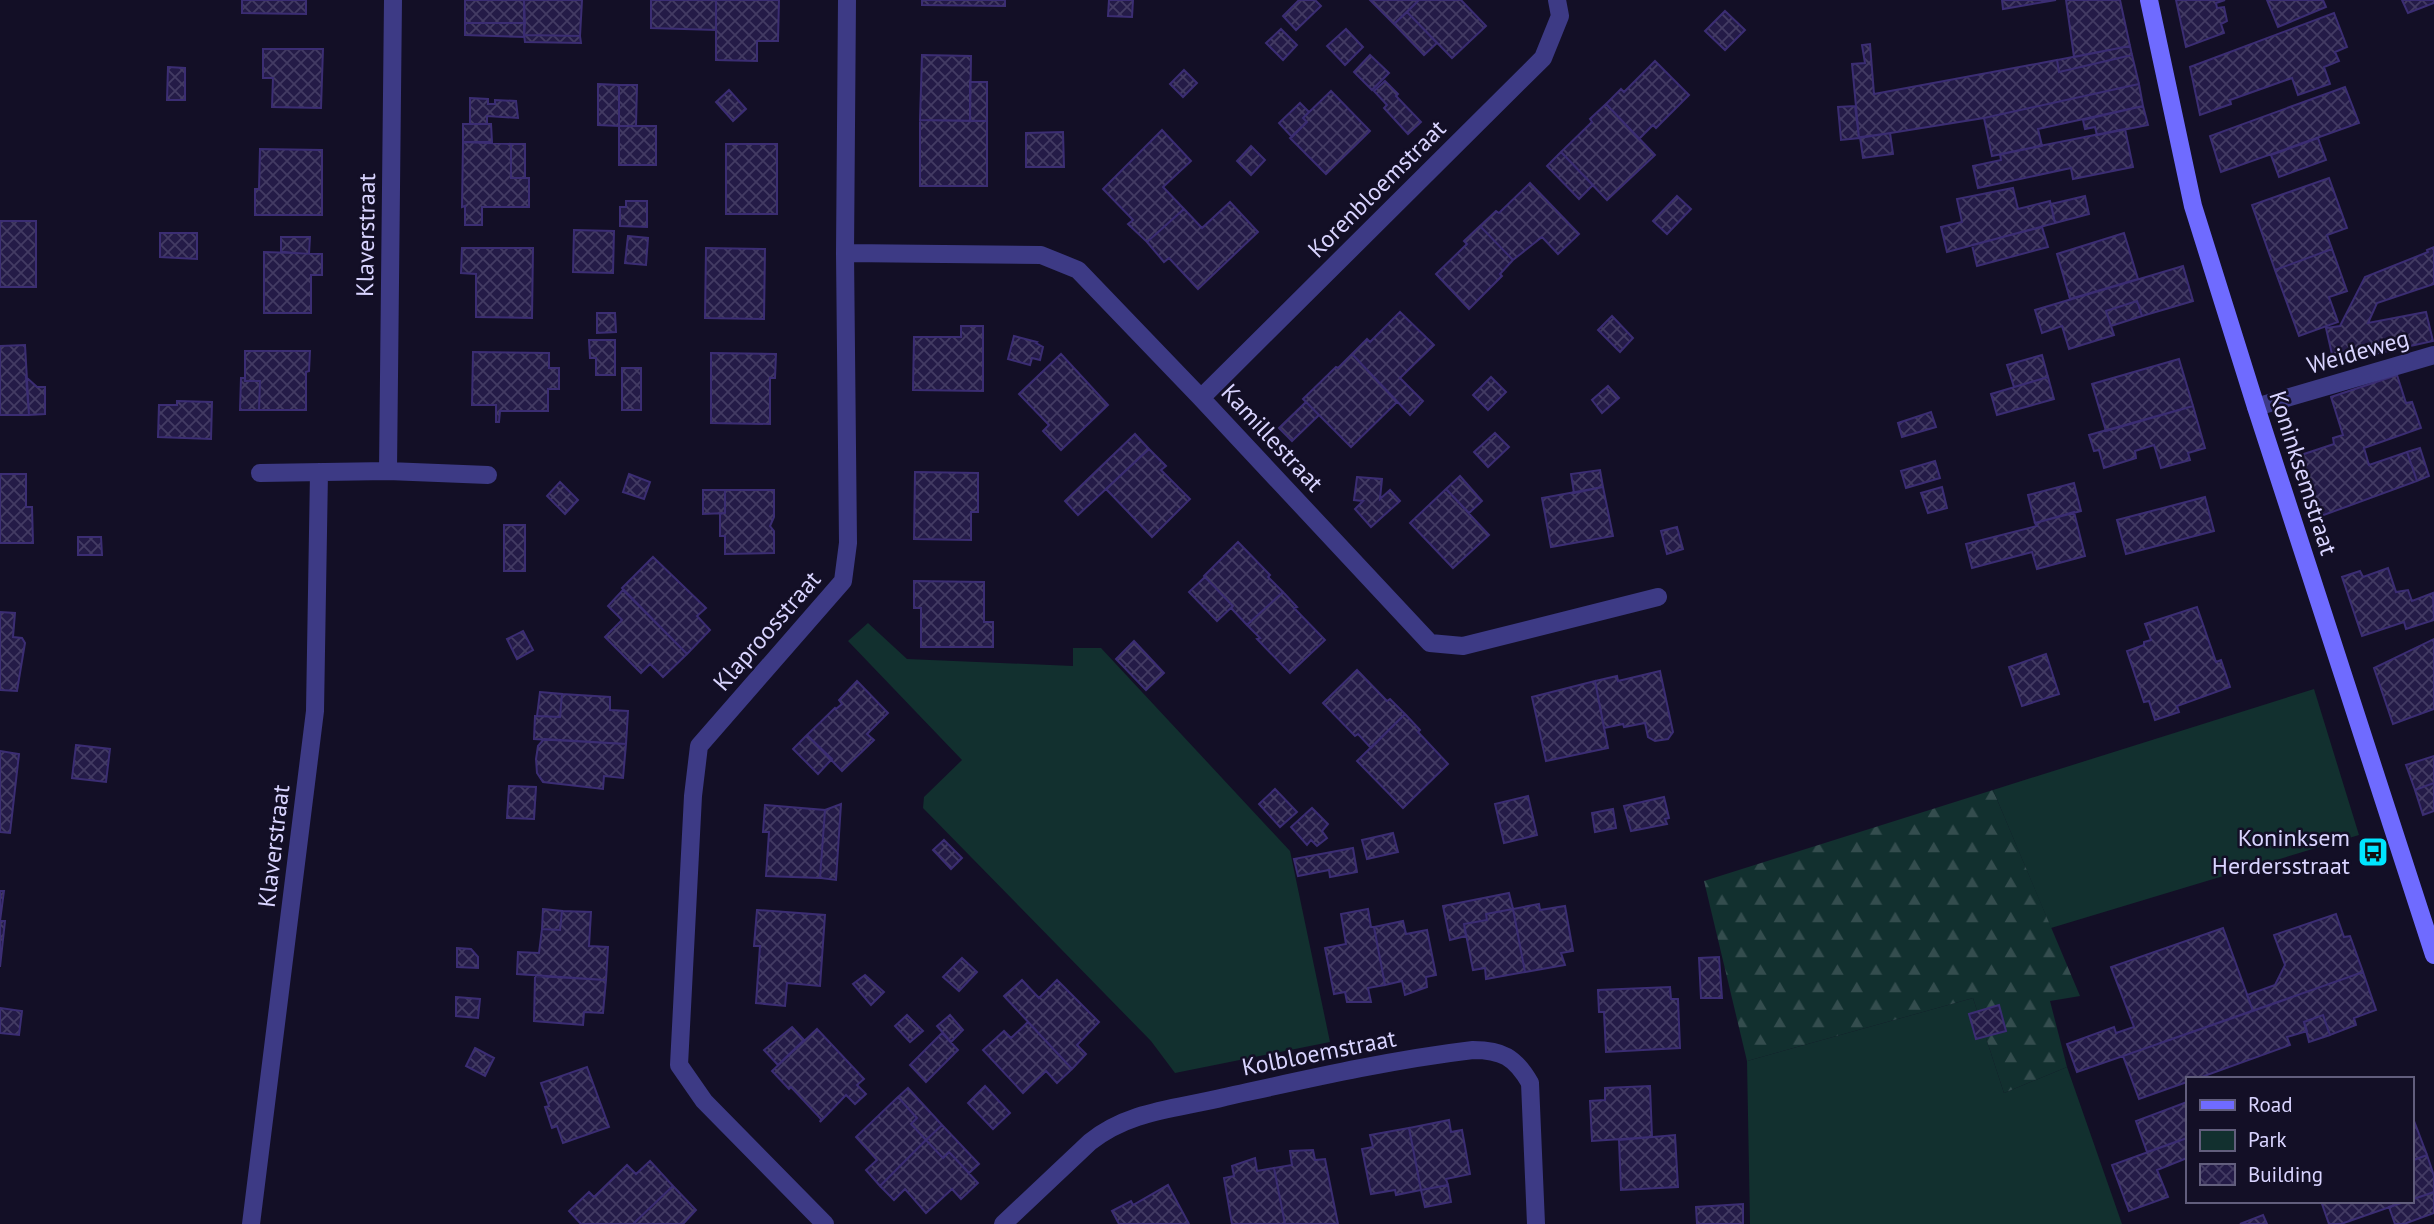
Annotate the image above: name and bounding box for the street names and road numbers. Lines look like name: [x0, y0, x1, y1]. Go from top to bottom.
street label: Korenbloemstraat: [1301, 113, 1452, 264]
street label: Klaverstraat: [349, 173, 382, 297]
street label: Weideweg: [2303, 322, 2412, 381]
street label: Kamillestraat: [1215, 377, 1330, 498]
street label: Koninksemstraat: [2262, 387, 2345, 559]
street label: Klaproosstraat: [706, 564, 827, 697]
street label: Klaverstraat: [251, 783, 296, 909]
street label: Kolbloemstraat: [1239, 1022, 1399, 1083]

